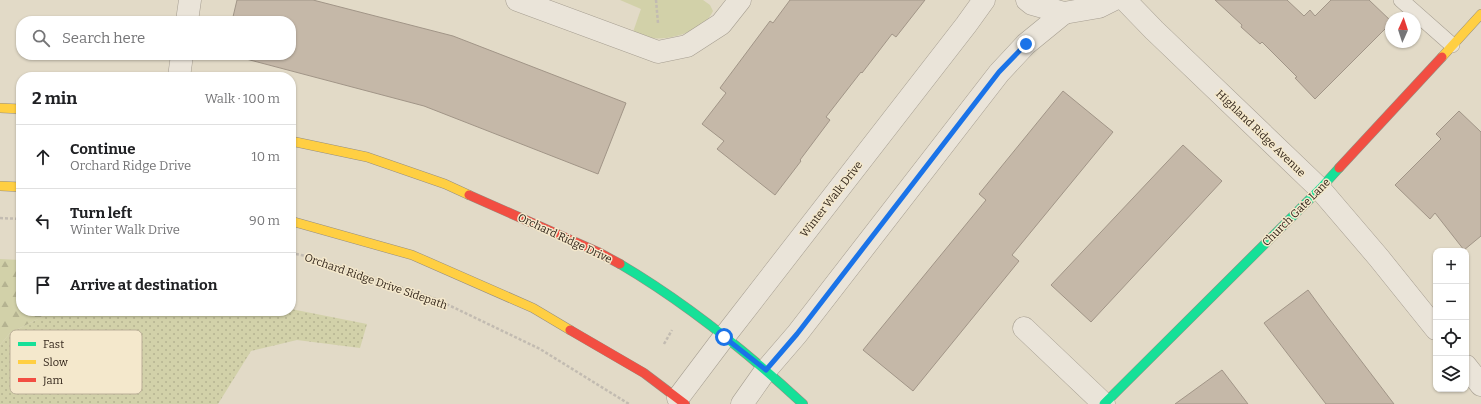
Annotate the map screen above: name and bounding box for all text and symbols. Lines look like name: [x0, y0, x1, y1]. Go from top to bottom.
north arrow: [1385, 12, 1421, 48]
search box: [16, 16, 296, 60]
icon: search: [30, 27, 52, 49]
text: Search here: [62, 29, 145, 47]
route end: [1017, 35, 1035, 53]
street label: Highland Ridge Avenue: [1213, 87, 1308, 180]
text: 2 min: [32, 88, 77, 109]
text: Walk · 100 m: [205, 91, 280, 106]
text: Continue: [70, 140, 136, 158]
icon: ahead: [32, 146, 54, 168]
text: 10 m: [251, 149, 280, 164]
text: Orchard Ridge Drive: [70, 158, 191, 173]
street label: Winter Walk Drive: [798, 159, 865, 240]
street label: Church Gate Lane: [1260, 176, 1333, 249]
text: Turn left: [70, 204, 132, 222]
icon: left: [32, 210, 54, 232]
street label: Orchard Ridge Drive: [516, 211, 614, 266]
text: 90 m: [249, 213, 280, 228]
text: Winter Walk Drive: [70, 222, 180, 237]
map controls: [1433, 248, 1469, 392]
button: +: [1433, 248, 1469, 284]
street label: Orchard Ridge Drive Sidepath: [303, 251, 449, 312]
icon: arrive: [32, 274, 54, 296]
text: Arrive at destination: [70, 276, 217, 294]
button: −: [1433, 284, 1469, 320]
button: locate: [1433, 320, 1469, 356]
route start: [715, 328, 733, 346]
legend: [10, 330, 142, 394]
text: Fast: [43, 338, 64, 351]
text: Slow: [43, 356, 68, 369]
button: layers: [1433, 356, 1469, 392]
text: Jam: [42, 374, 63, 387]

